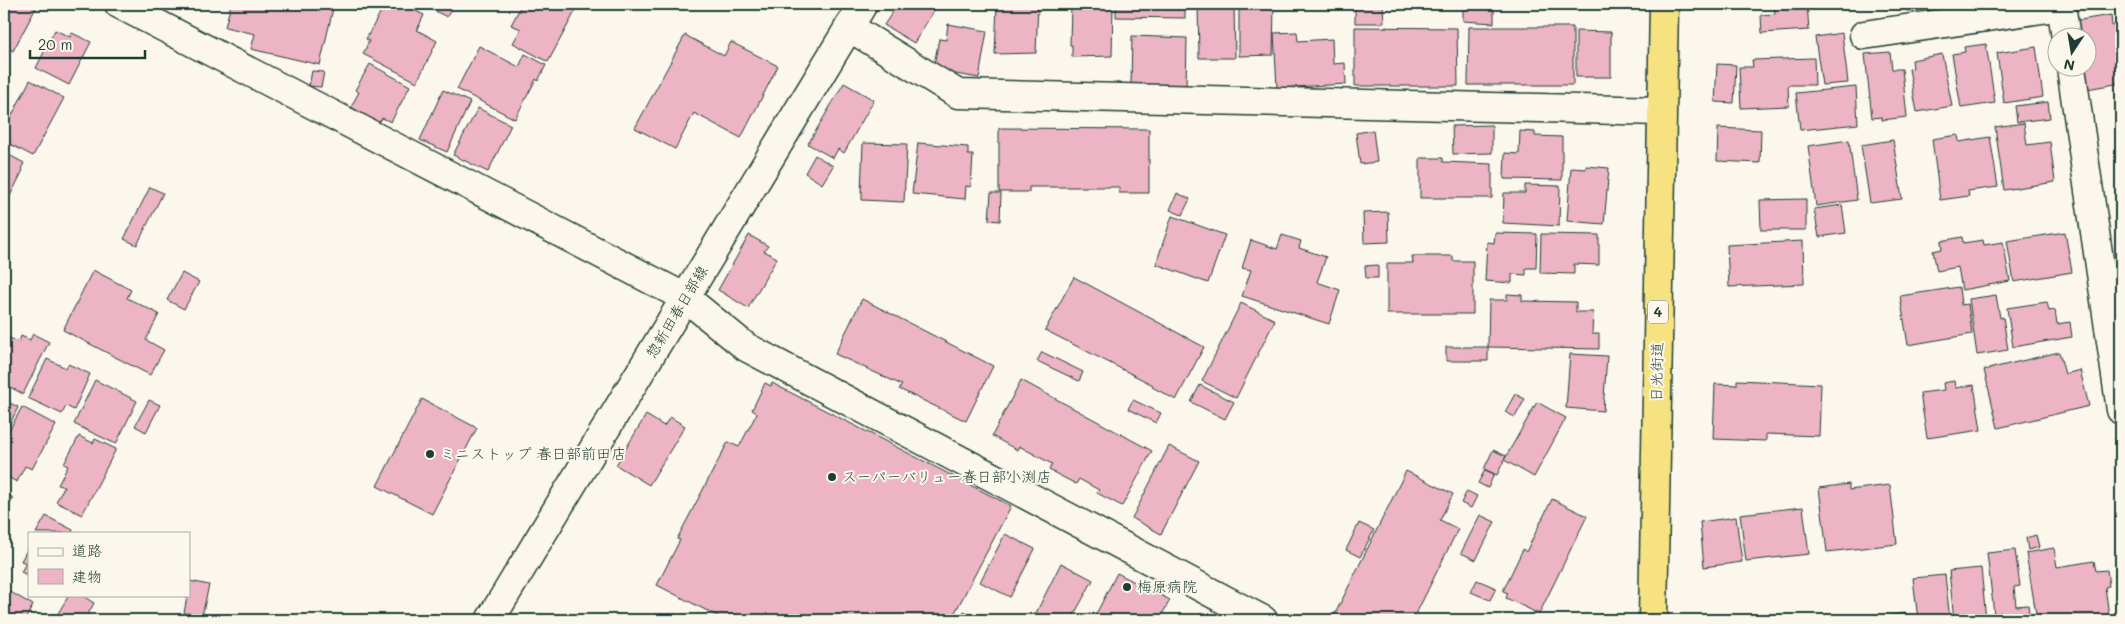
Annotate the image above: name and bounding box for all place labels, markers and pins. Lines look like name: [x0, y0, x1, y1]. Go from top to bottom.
place label: ミニストップ 春日部前田店: [440, 443, 626, 463]
marker: ミニストップ 春日部前田店: [424, 448, 436, 460]
place label: スーパーバリュー春日部小渕店: [842, 466, 1051, 486]
marker: スーパーバリュー春日部小渕店: [826, 471, 838, 483]
place label: 梅原病院: [1137, 576, 1197, 596]
marker: 梅原病院: [1121, 581, 1133, 593]

